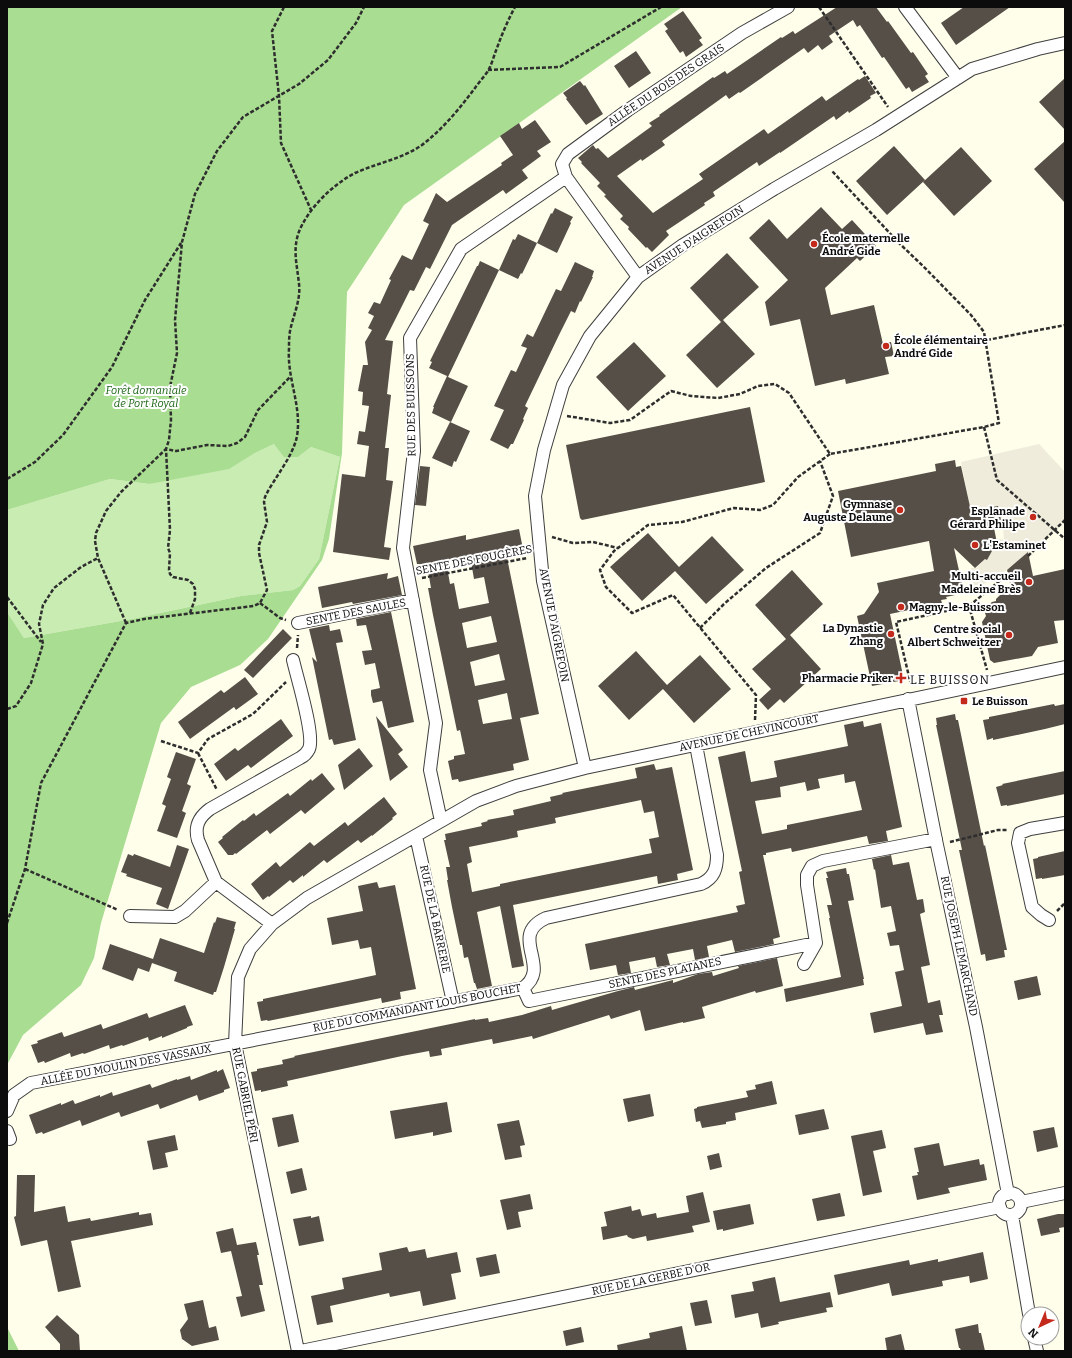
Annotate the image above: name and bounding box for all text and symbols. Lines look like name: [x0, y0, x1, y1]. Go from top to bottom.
street label: ALLÉE DU BOIS DES GRAIS: [605, 40, 727, 129]
street label: AVENUE D'AIGREFOIN: [642, 203, 746, 277]
place label: École maternelle André Gide: [822, 231, 910, 258]
marker: École maternelle André Gide: [809, 239, 819, 249]
place label: École élémentaire André Gide: [894, 333, 988, 360]
marker: École élémentaire André Gide: [881, 341, 891, 351]
street label: RUE DES BUISSONS: [404, 353, 418, 457]
park label: Forêt domaniale de Port Royal: [105, 384, 187, 410]
place label: Gymnase Auguste Delaune: [803, 498, 892, 524]
marker: Gymnase Auguste Delaune: [895, 505, 905, 515]
place label: Esplanade Gérard Philipe: [950, 505, 1025, 531]
marker: Esplanade Gérard Philipe: [1028, 512, 1038, 522]
place label: L'Estaminet: [983, 539, 1046, 552]
marker: L'Estaminet: [970, 540, 980, 550]
street label: SENTE DES FOUGÈRES: [414, 541, 533, 578]
street label: AVENUE D'AIGREFOIN: [537, 567, 572, 684]
place label: Multi-accueil Madeleine Brès: [941, 570, 1022, 596]
marker: Multi-accueil Madeleine Brès: [1024, 577, 1034, 587]
street label: SENTE DES SAULES: [305, 596, 407, 628]
place label: Magny-le-Buisson: [909, 601, 1005, 614]
marker: Magny-le-Buisson: [896, 602, 906, 612]
place label: La Dynastie Zhang: [822, 622, 884, 648]
place label: Centre social Albert Schweitzer: [907, 623, 1002, 649]
marker: La Dynastie Zhang: [886, 629, 896, 639]
marker: Centre social Albert Schweitzer: [1004, 630, 1014, 640]
place label: Pharmacie Priker: [802, 672, 894, 685]
marker: Pharmacie Priker: [896, 673, 906, 683]
district label: LE BUISSON: [910, 673, 990, 687]
place label: Le Buisson: [972, 695, 1028, 708]
marker: Le Buisson: [959, 696, 969, 706]
street label: AVENUE DE CHEVINCOURT: [678, 712, 821, 754]
street label: RUE DE LA BARRERIE: [417, 864, 453, 975]
street label: RUE JOSEPH LEMARCHAND: [938, 875, 980, 1017]
street label: SENTE DES PLATANES: [608, 955, 722, 991]
street label: RUE DU COMMANDANT LOUIS BOUCHET: [312, 981, 523, 1035]
street label: ALLÉE DU MOULIN DES VASSAUX: [39, 1041, 213, 1088]
street label: RUE GABRIEL PÉRI: [229, 1046, 262, 1144]
street label: RUE DE LA GERBE D'OR: [591, 1260, 712, 1298]
north arrow: [1020, 1306, 1060, 1346]
text: N: [1025, 1325, 1041, 1340]

